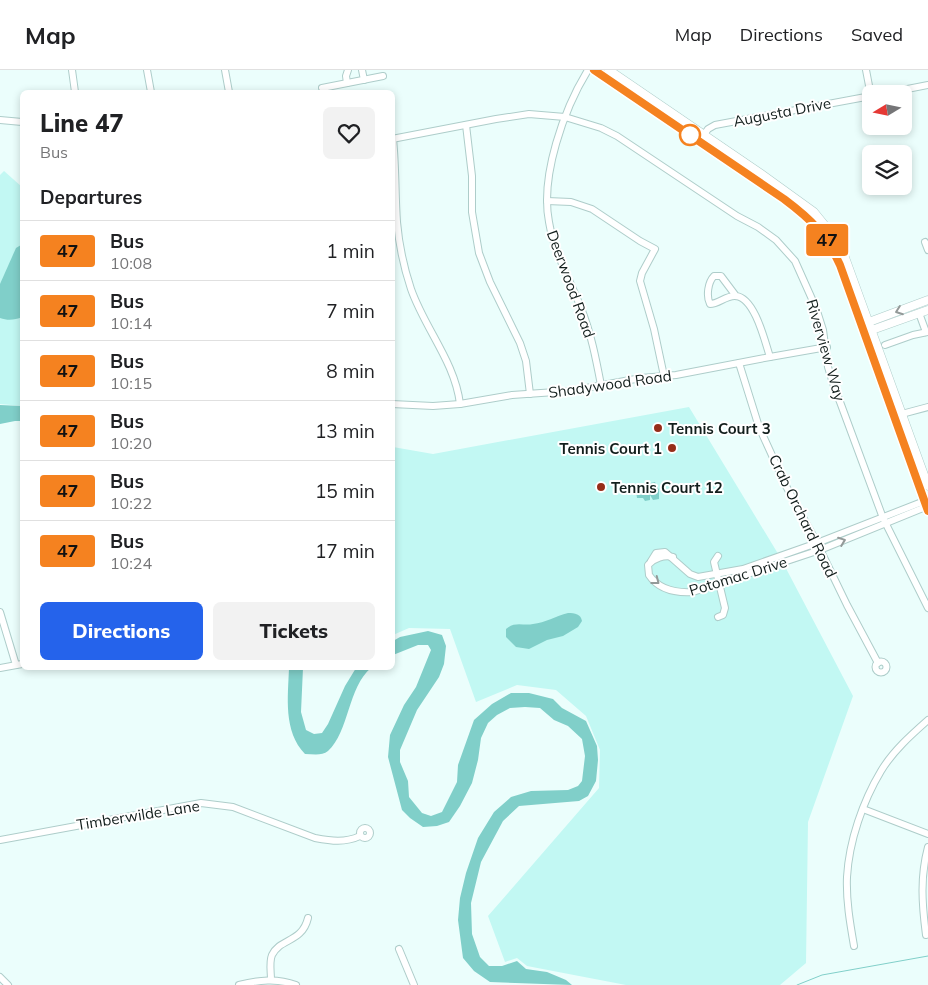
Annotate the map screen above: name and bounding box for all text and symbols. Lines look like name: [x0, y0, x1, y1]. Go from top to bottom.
text: Map: [25, 20, 76, 50]
text: Map: [675, 23, 712, 46]
text: Directions: [740, 23, 823, 46]
text: Saved: [851, 23, 903, 46]
north arrow: [862, 85, 912, 135]
map controls: [862, 85, 912, 195]
street label: Augusta Drive: [732, 93, 832, 131]
button: heart: [323, 107, 375, 159]
text: Line 47: [40, 108, 124, 138]
unlabelled marker: [679, 124, 701, 146]
text: Bus: [40, 142, 68, 162]
button: layers: [862, 145, 912, 195]
text: Departures: [40, 185, 142, 209]
line badge: 47: [804, 224, 850, 256]
street label: Deerwood Road: [543, 228, 599, 340]
text: 47: [816, 228, 838, 251]
text: Bus: [110, 229, 144, 253]
text: 47: [57, 239, 78, 262]
text: 1 min: [326, 239, 375, 263]
text: 10:08: [110, 253, 152, 273]
text: Bus: [110, 289, 144, 313]
street label: Riverview Way: [802, 297, 850, 403]
text: 47: [57, 299, 78, 322]
text: 7 min: [326, 299, 375, 323]
one-way arrow: [895, 305, 903, 315]
text: 10:14: [110, 313, 152, 333]
text: Bus: [110, 349, 144, 373]
text: 47: [57, 359, 78, 382]
text: 8 min: [326, 359, 375, 383]
street label: Shadywood Road: [547, 366, 673, 402]
text: 10:15: [110, 373, 152, 393]
text: Bus: [110, 409, 144, 433]
text: 47: [57, 419, 78, 442]
text: 13 min: [315, 419, 375, 443]
place label: Tennis Court 3: [668, 419, 771, 438]
marker: Tennis Court 3: [652, 422, 664, 434]
text: 10:20: [110, 433, 152, 453]
place label: Tennis Court 1: [559, 439, 662, 458]
marker: Tennis Court 1: [666, 442, 678, 454]
street label: Crab Orchard Road: [765, 451, 841, 581]
text: Bus: [110, 469, 144, 493]
place label: Tennis Court 12: [611, 478, 723, 497]
text: 47: [57, 479, 78, 502]
text: 15 min: [315, 479, 375, 503]
marker: Tennis Court 12: [595, 481, 607, 493]
text: 10:22: [110, 493, 152, 513]
text: Bus: [110, 529, 144, 553]
one-way arrow: [837, 537, 846, 547]
text: 47: [57, 539, 78, 562]
text: 17 min: [315, 539, 375, 563]
street label: Potomac Drive: [687, 552, 789, 600]
text: 10:24: [110, 553, 152, 573]
one-way arrow: [650, 576, 659, 584]
button: Directions: [40, 602, 203, 660]
button: Tickets: [213, 602, 375, 660]
street label: Timberwilde Lane: [75, 796, 201, 834]

